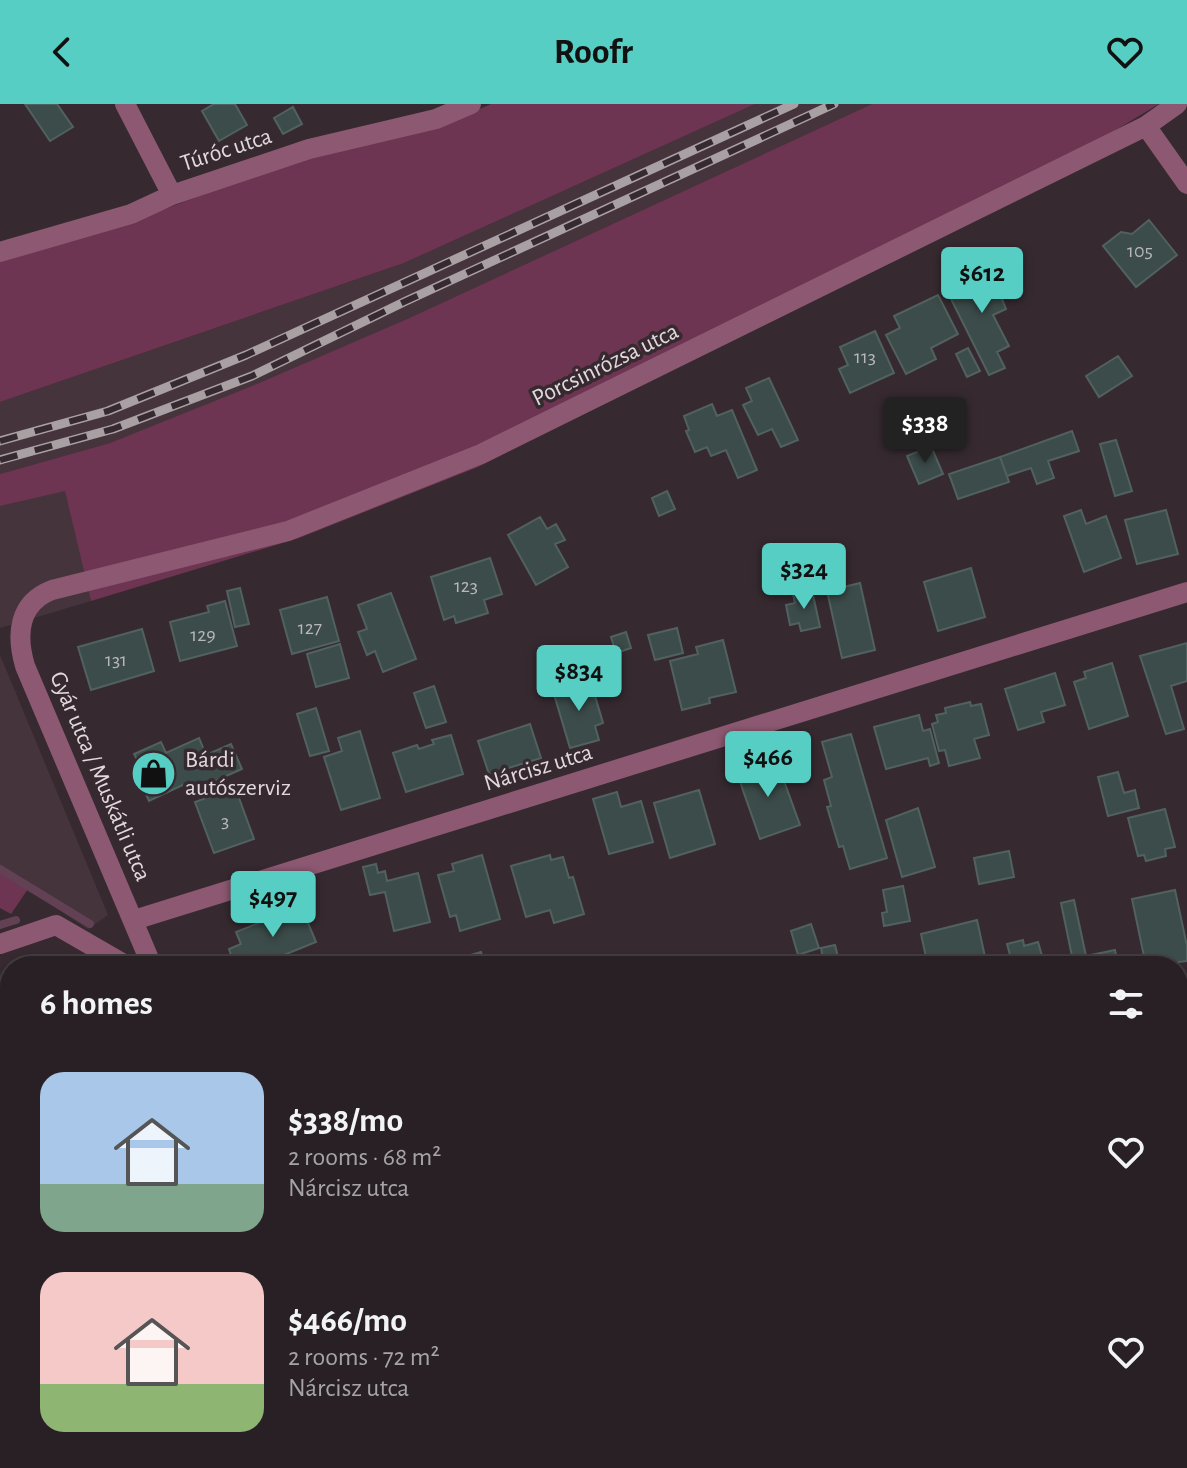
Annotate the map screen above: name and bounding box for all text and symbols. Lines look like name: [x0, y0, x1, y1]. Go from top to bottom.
icon: back: [40, 30, 84, 74]
icon: heart: [1103, 30, 1147, 74]
text: Roofr: [554, 34, 633, 70]
street label: Túróc utca: [178, 124, 275, 176]
house number: 105: [1127, 241, 1153, 261]
pin: $612: [935, 247, 1029, 315]
text: $612: [959, 260, 1005, 286]
street label: Porcsinrózsa utca: [529, 319, 682, 411]
house number: 113: [854, 347, 876, 367]
pin: $338: [878, 397, 972, 465]
text: $338: [902, 410, 948, 436]
pin: $324: [757, 543, 851, 611]
text: $324: [780, 556, 828, 582]
house number: 123: [454, 576, 478, 596]
house number: 127: [298, 618, 322, 638]
house number: 129: [190, 625, 216, 645]
pin: $834: [532, 645, 626, 713]
house number: 131: [105, 650, 127, 670]
text: $834: [555, 658, 603, 684]
street label: Gyár utca / Muskátli utca: [45, 668, 155, 885]
pin: $466: [721, 731, 815, 799]
street label: Nárcisz utca: [481, 740, 595, 796]
text: $466: [743, 744, 793, 770]
place label: Bárdi autószerviz: [185, 748, 291, 800]
shop icon: Bárdi autószerviz: [130, 749, 178, 797]
house number: 3: [221, 811, 229, 831]
pin: $497: [226, 871, 320, 939]
text: $497: [249, 884, 297, 910]
icon: filters: [1104, 982, 1148, 1026]
text: 6 homes: [40, 987, 153, 1021]
icon: home: [104, 1104, 200, 1200]
text: $338/mo: [288, 1104, 403, 1138]
icon: heart: [1104, 1130, 1148, 1174]
text: 2 rooms · 68 m²: [288, 1144, 441, 1170]
text: Nárcisz utca: [288, 1175, 409, 1201]
icon: home: [104, 1304, 200, 1400]
text: $466/mo: [288, 1304, 407, 1338]
icon: heart: [1104, 1330, 1148, 1374]
text: 2 rooms · 72 m²: [288, 1344, 440, 1370]
text: Nárcisz utca: [288, 1375, 409, 1401]

